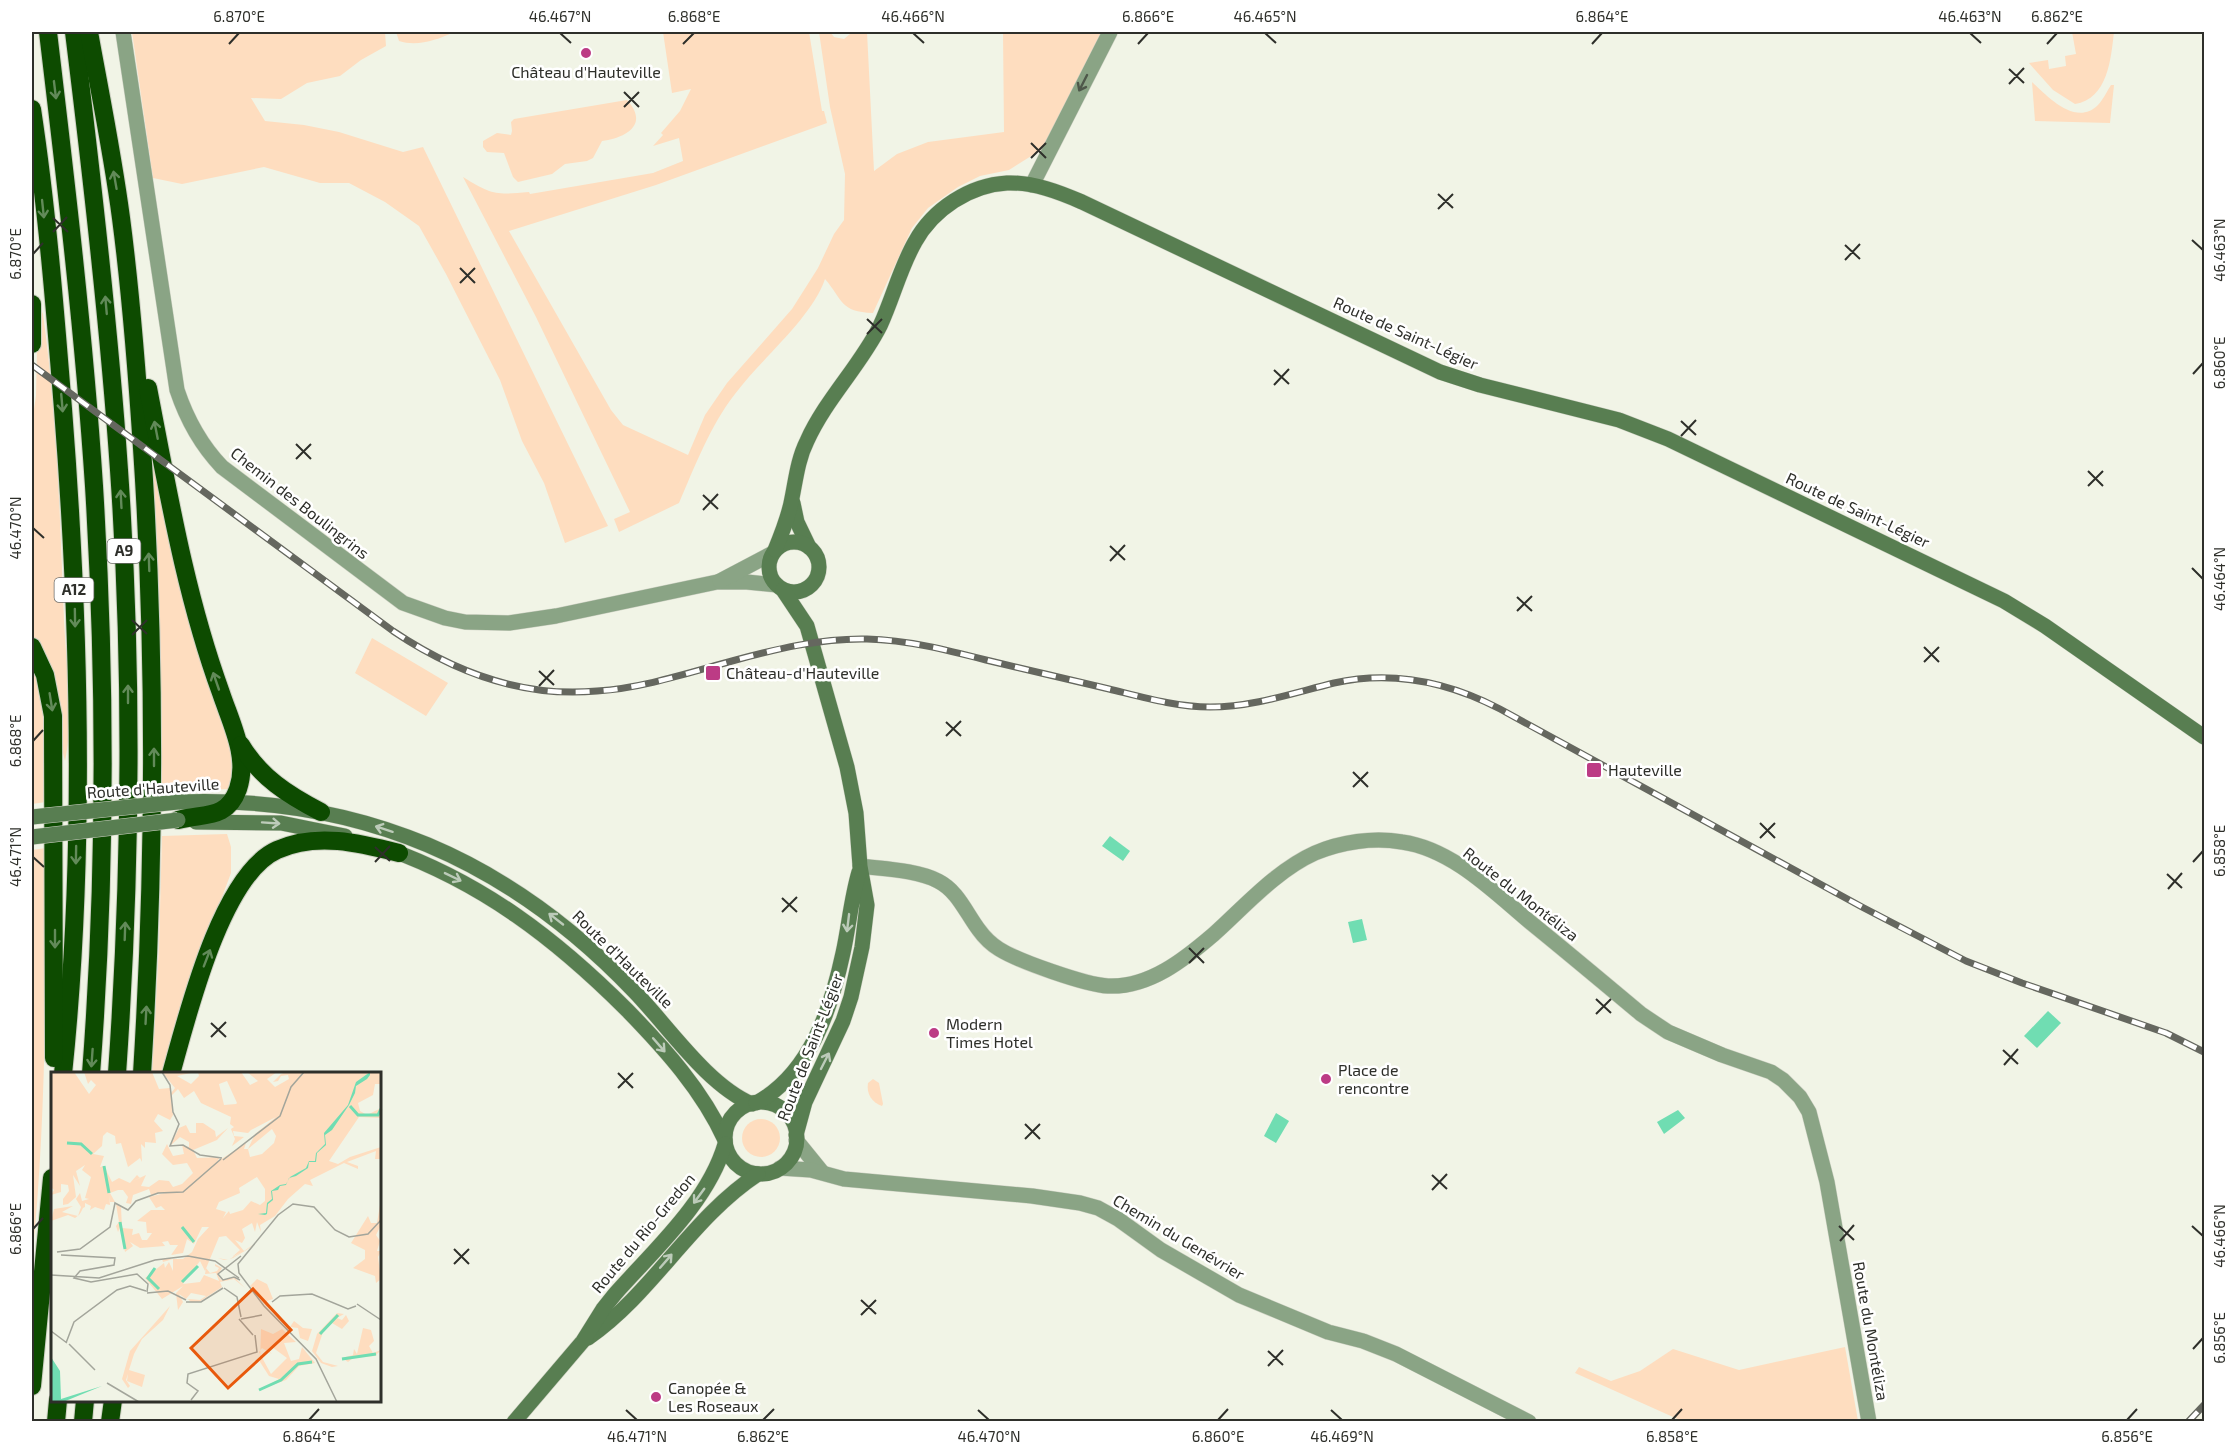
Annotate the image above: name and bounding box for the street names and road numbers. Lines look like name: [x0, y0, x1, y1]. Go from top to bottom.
street label: Route de Saint-Légier: [1331, 292, 1482, 373]
street label: Chemin des Boulingrins: [227, 443, 373, 562]
street label: Route de Saint-Légier: [1783, 468, 1934, 551]
road number: A9: [108, 539, 140, 563]
road number: A12: [54, 578, 94, 602]
street label: Route d'Hauteville: [86, 773, 220, 802]
street label: Route du Montéliza: [1460, 843, 1583, 944]
street label: Route d'Hauteville: [569, 906, 678, 1012]
street label: Route de Saint-Légier: [773, 970, 847, 1123]
street label: Route du Rio-Gredon: [587, 1169, 698, 1296]
street label: Chemin du Genévrier: [1110, 1190, 1249, 1284]
street label: Route du Montéliza: [1850, 1260, 1893, 1402]

